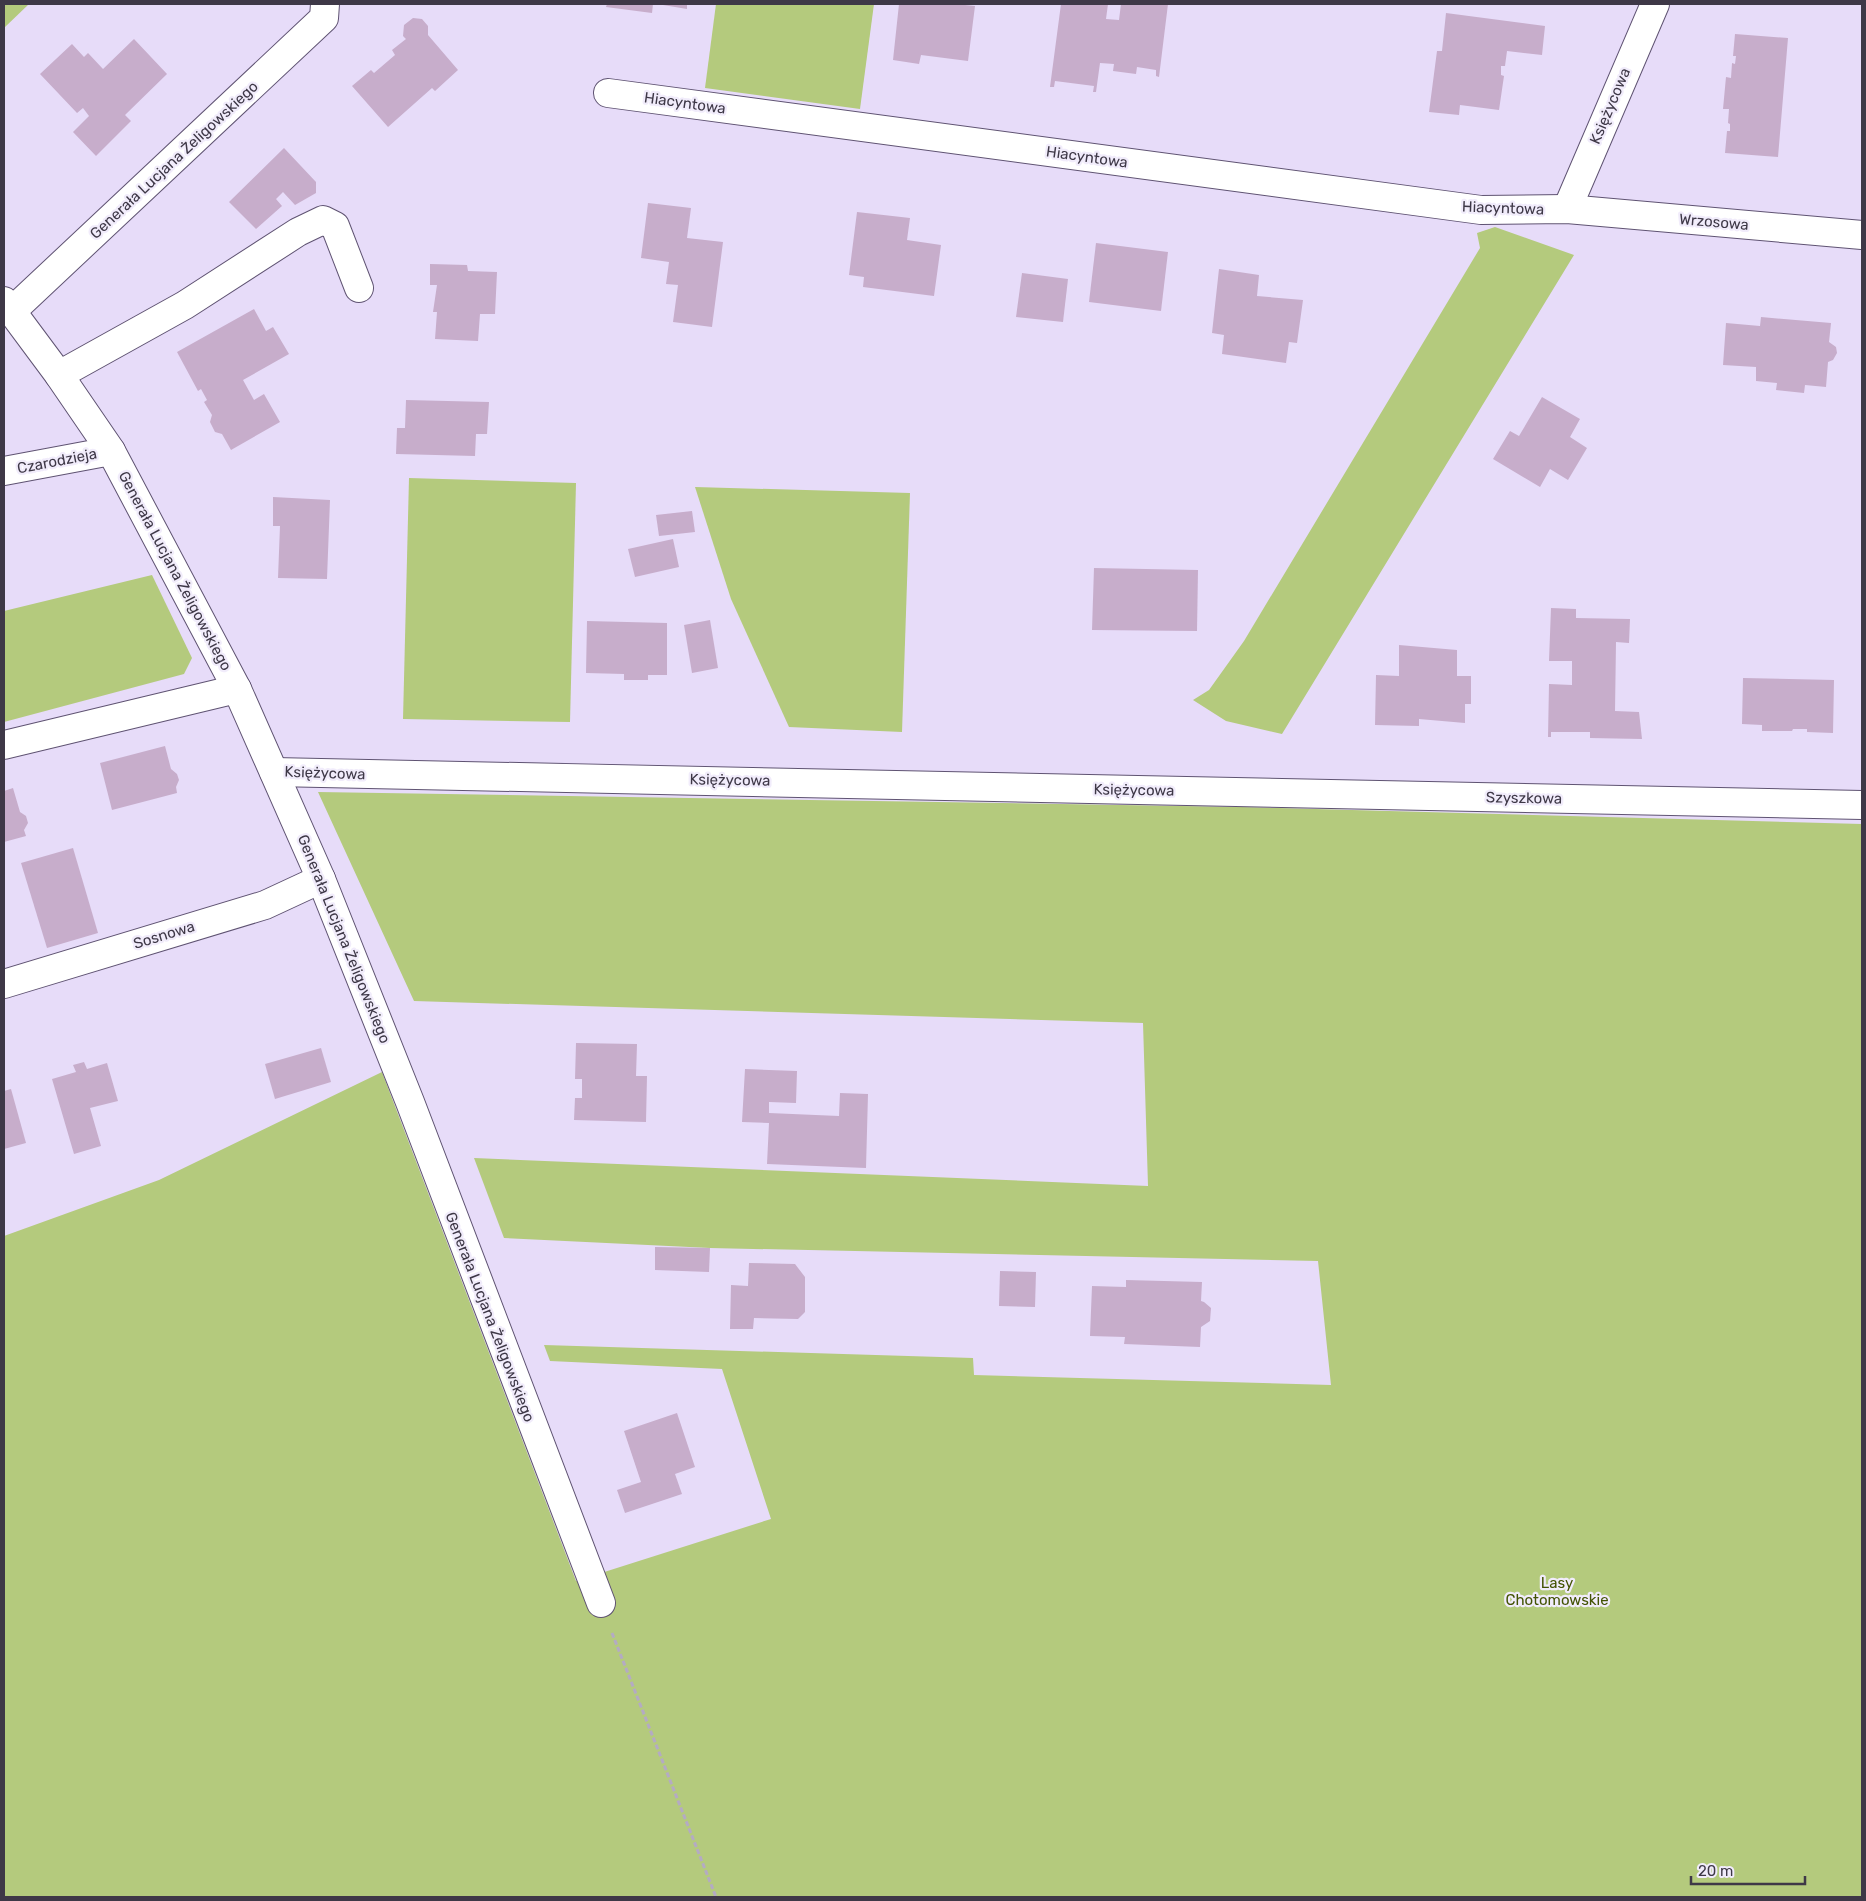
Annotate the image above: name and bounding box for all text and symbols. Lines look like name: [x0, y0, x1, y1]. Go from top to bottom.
street label: Księżycowa: [1586, 65, 1634, 147]
street label: Generała Lucjana Żeligowskiego: [86, 77, 262, 243]
street label: Hiacyntowa: [643, 88, 727, 118]
street label: Hiacyntowa: [1045, 142, 1129, 172]
street label: Hiacyntowa: [1462, 198, 1544, 218]
street label: Wrzosowa: [1678, 210, 1750, 234]
street label: Czarodzieja: [16, 444, 98, 478]
street label: Generała Lucjana Żeligowskiego: [115, 468, 235, 674]
street label: Księżycowa: [284, 763, 366, 783]
street label: Księżycowa: [689, 770, 771, 790]
street label: Księżycowa: [1093, 780, 1175, 800]
street label: Szyszkowa: [1486, 788, 1562, 808]
street label: Generała Lucjana Żeligowskiego: [294, 832, 394, 1046]
street label: Sosnowa: [131, 917, 197, 953]
street label: Generała Lucjana Żeligowskiego: [442, 1210, 538, 1424]
park label: Lasy Chotomowskie: [1505, 1574, 1609, 1609]
scale bar: [1691, 1854, 1805, 1886]
text: 20 m: [1698, 1862, 1733, 1880]

